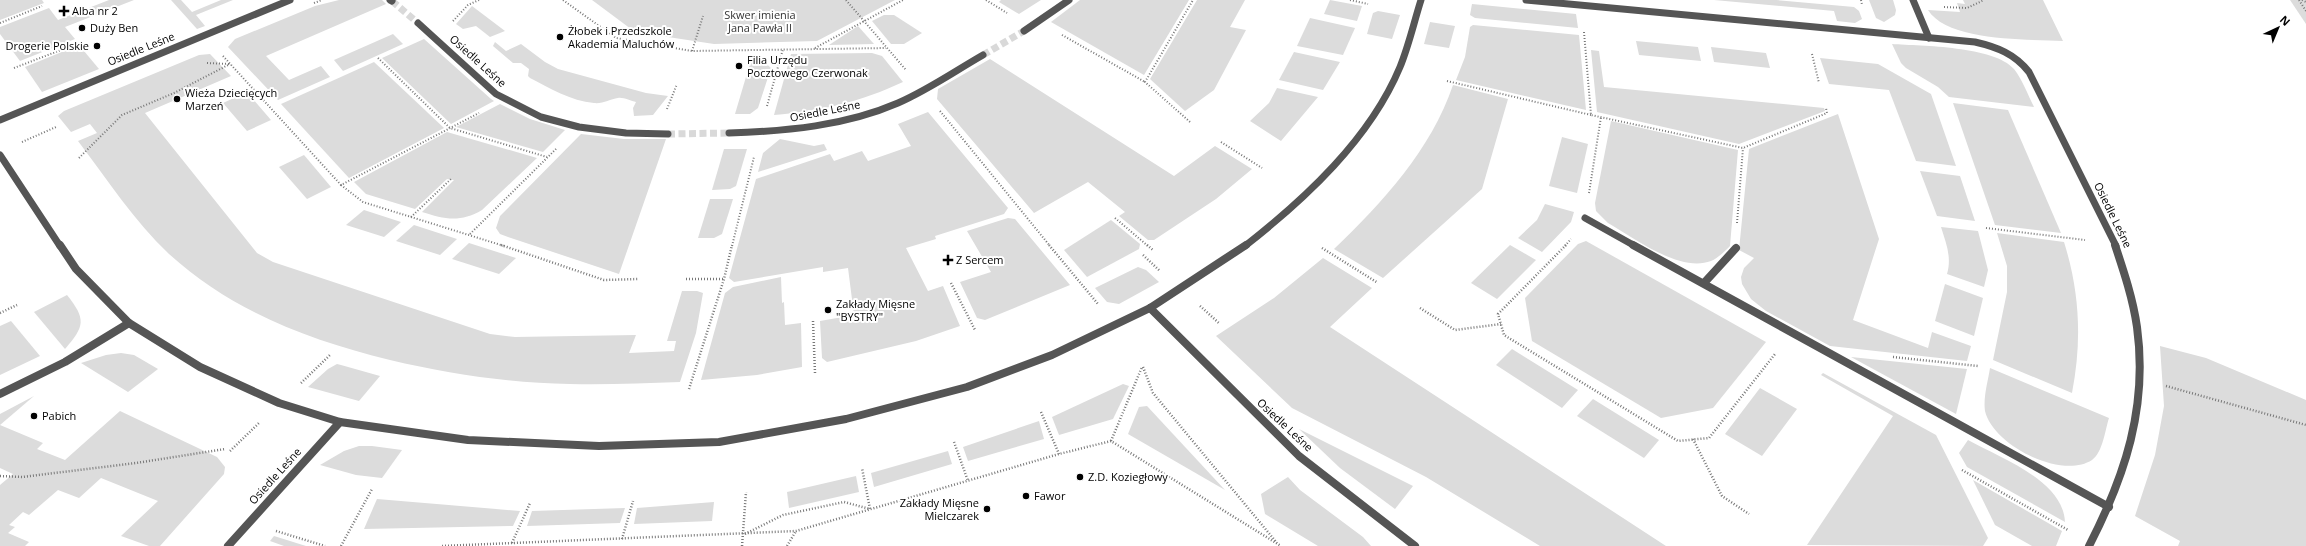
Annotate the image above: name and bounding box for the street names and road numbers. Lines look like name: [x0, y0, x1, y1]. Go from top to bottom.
street label: Osiedle Leśne: [105, 28, 177, 69]
street label: Osiedle Leśne: [447, 31, 510, 90]
street label: Osiedle Leśne: [788, 96, 861, 125]
street label: Osiedle Leśne: [2091, 179, 2136, 250]
street label: Osiedle Leśne: [1254, 395, 1317, 454]
street label: Osiedle Leśne: [245, 444, 304, 507]

